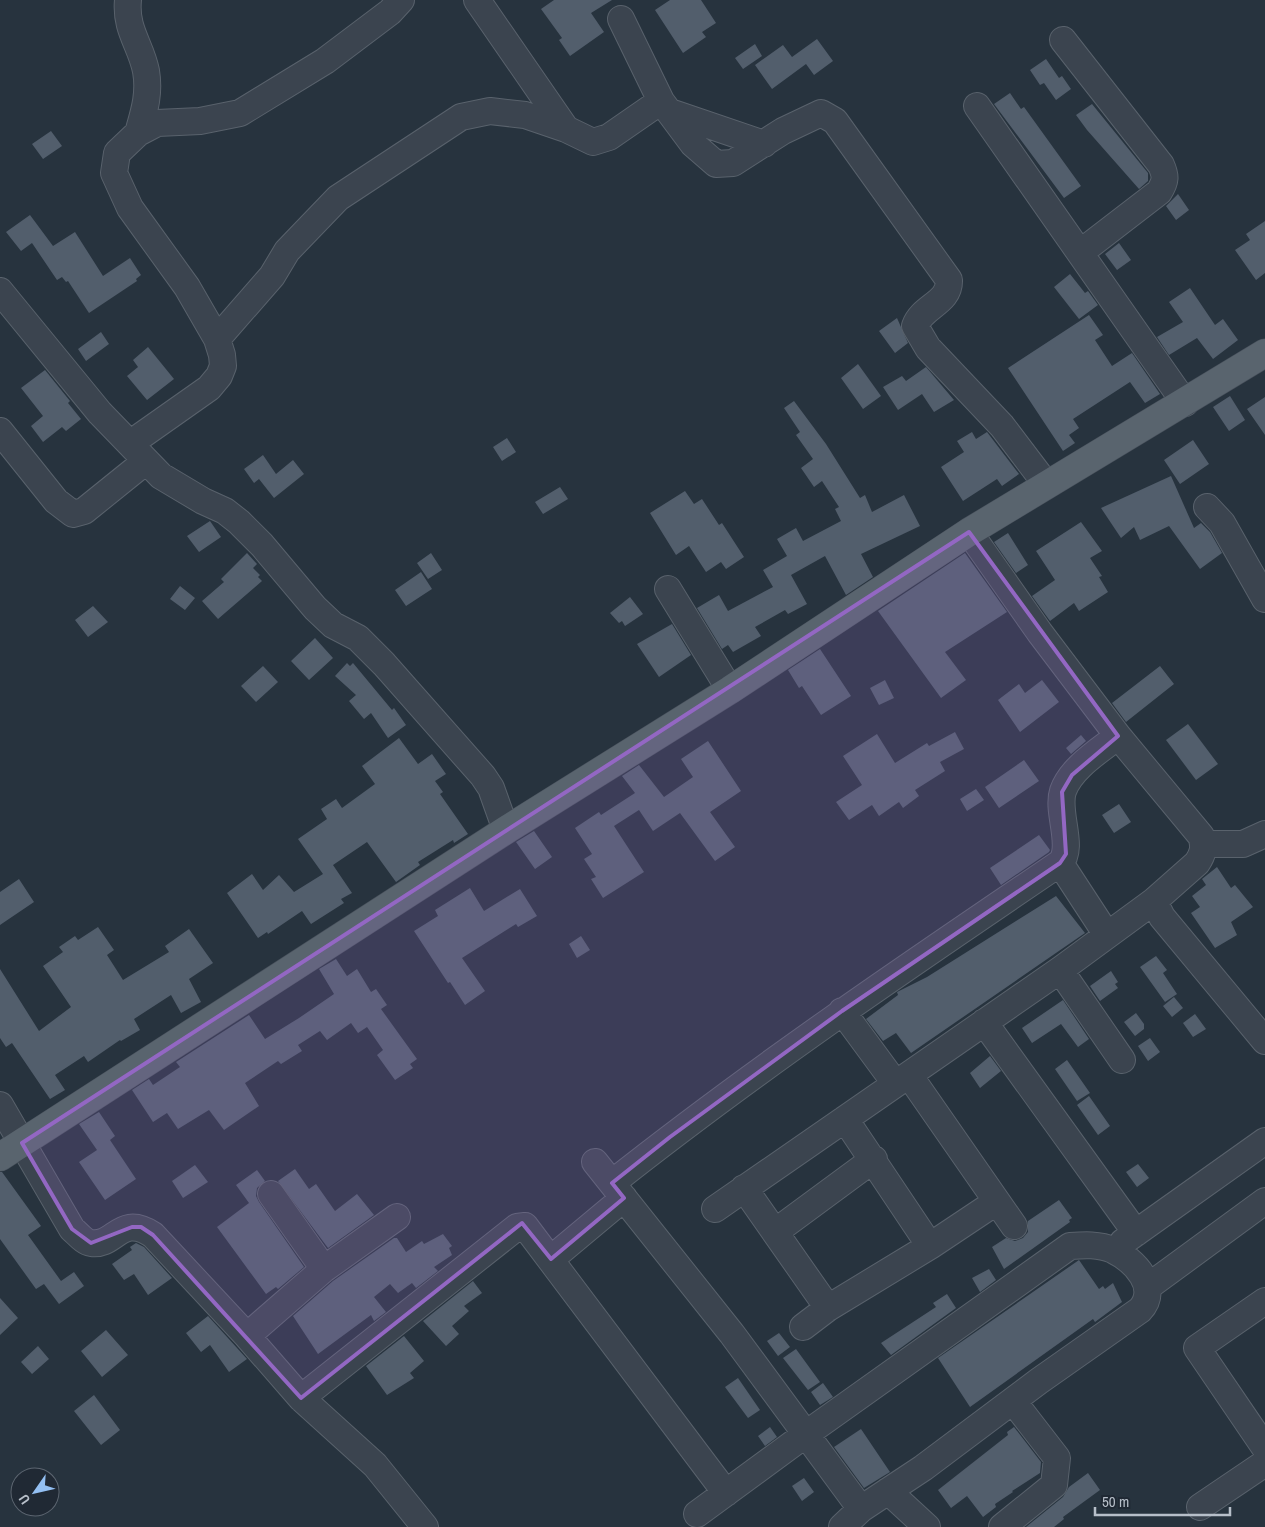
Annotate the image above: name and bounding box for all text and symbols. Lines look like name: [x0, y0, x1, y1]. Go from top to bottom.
north arrow: [10, 1467, 60, 1517]
scale bar: [1095, 1484, 1230, 1516]
text: U: [14, 1491, 34, 1508]
text: 50 m: [1102, 1491, 1129, 1512]

